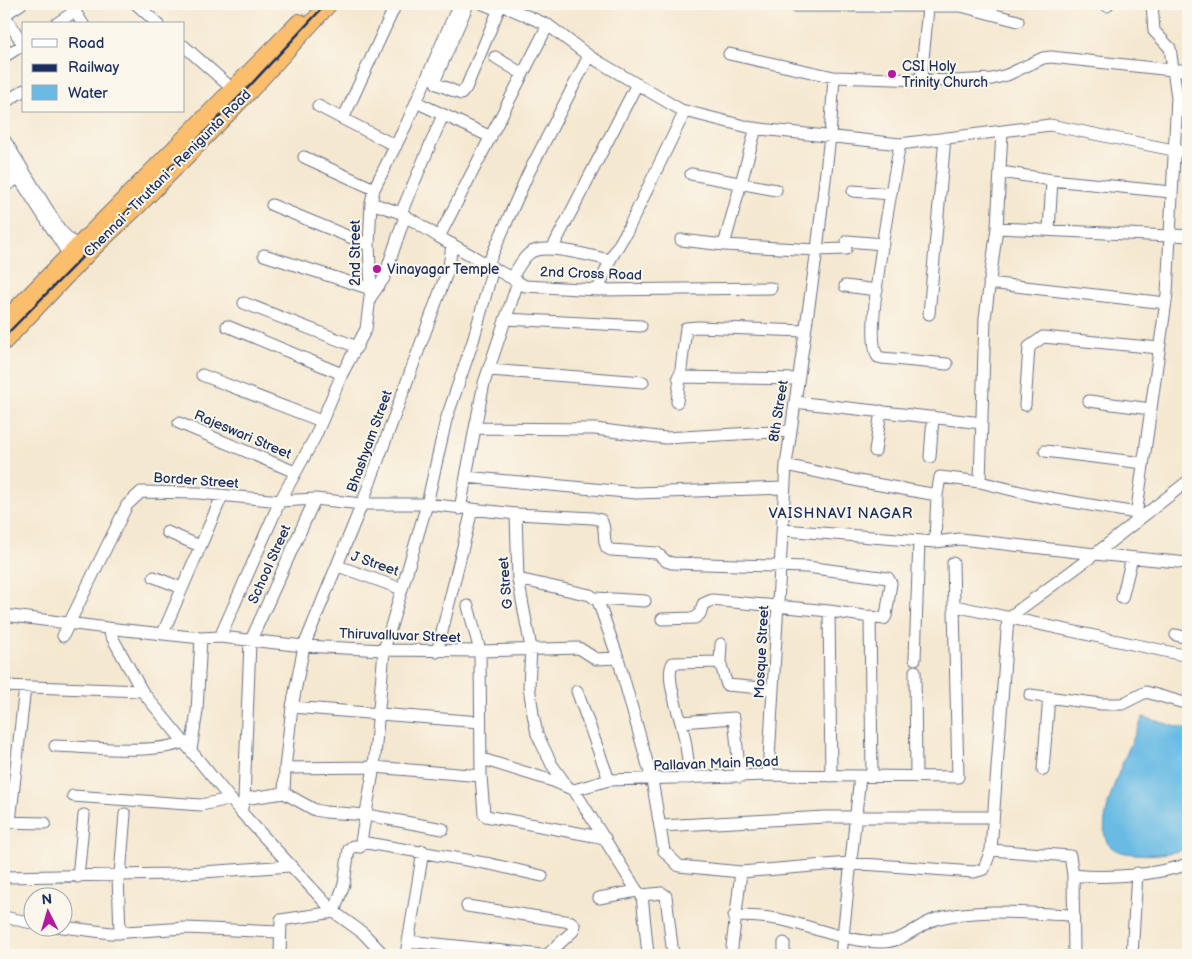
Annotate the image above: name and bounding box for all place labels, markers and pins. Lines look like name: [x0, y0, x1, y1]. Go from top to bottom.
place label: CSI Holy Trinity Church: [902, 58, 988, 91]
marker: CSI Holy Trinity Church: [886, 68, 898, 80]
place label: Vinayagar Temple: [387, 261, 499, 278]
marker: Vinayagar Temple: [371, 263, 383, 275]

